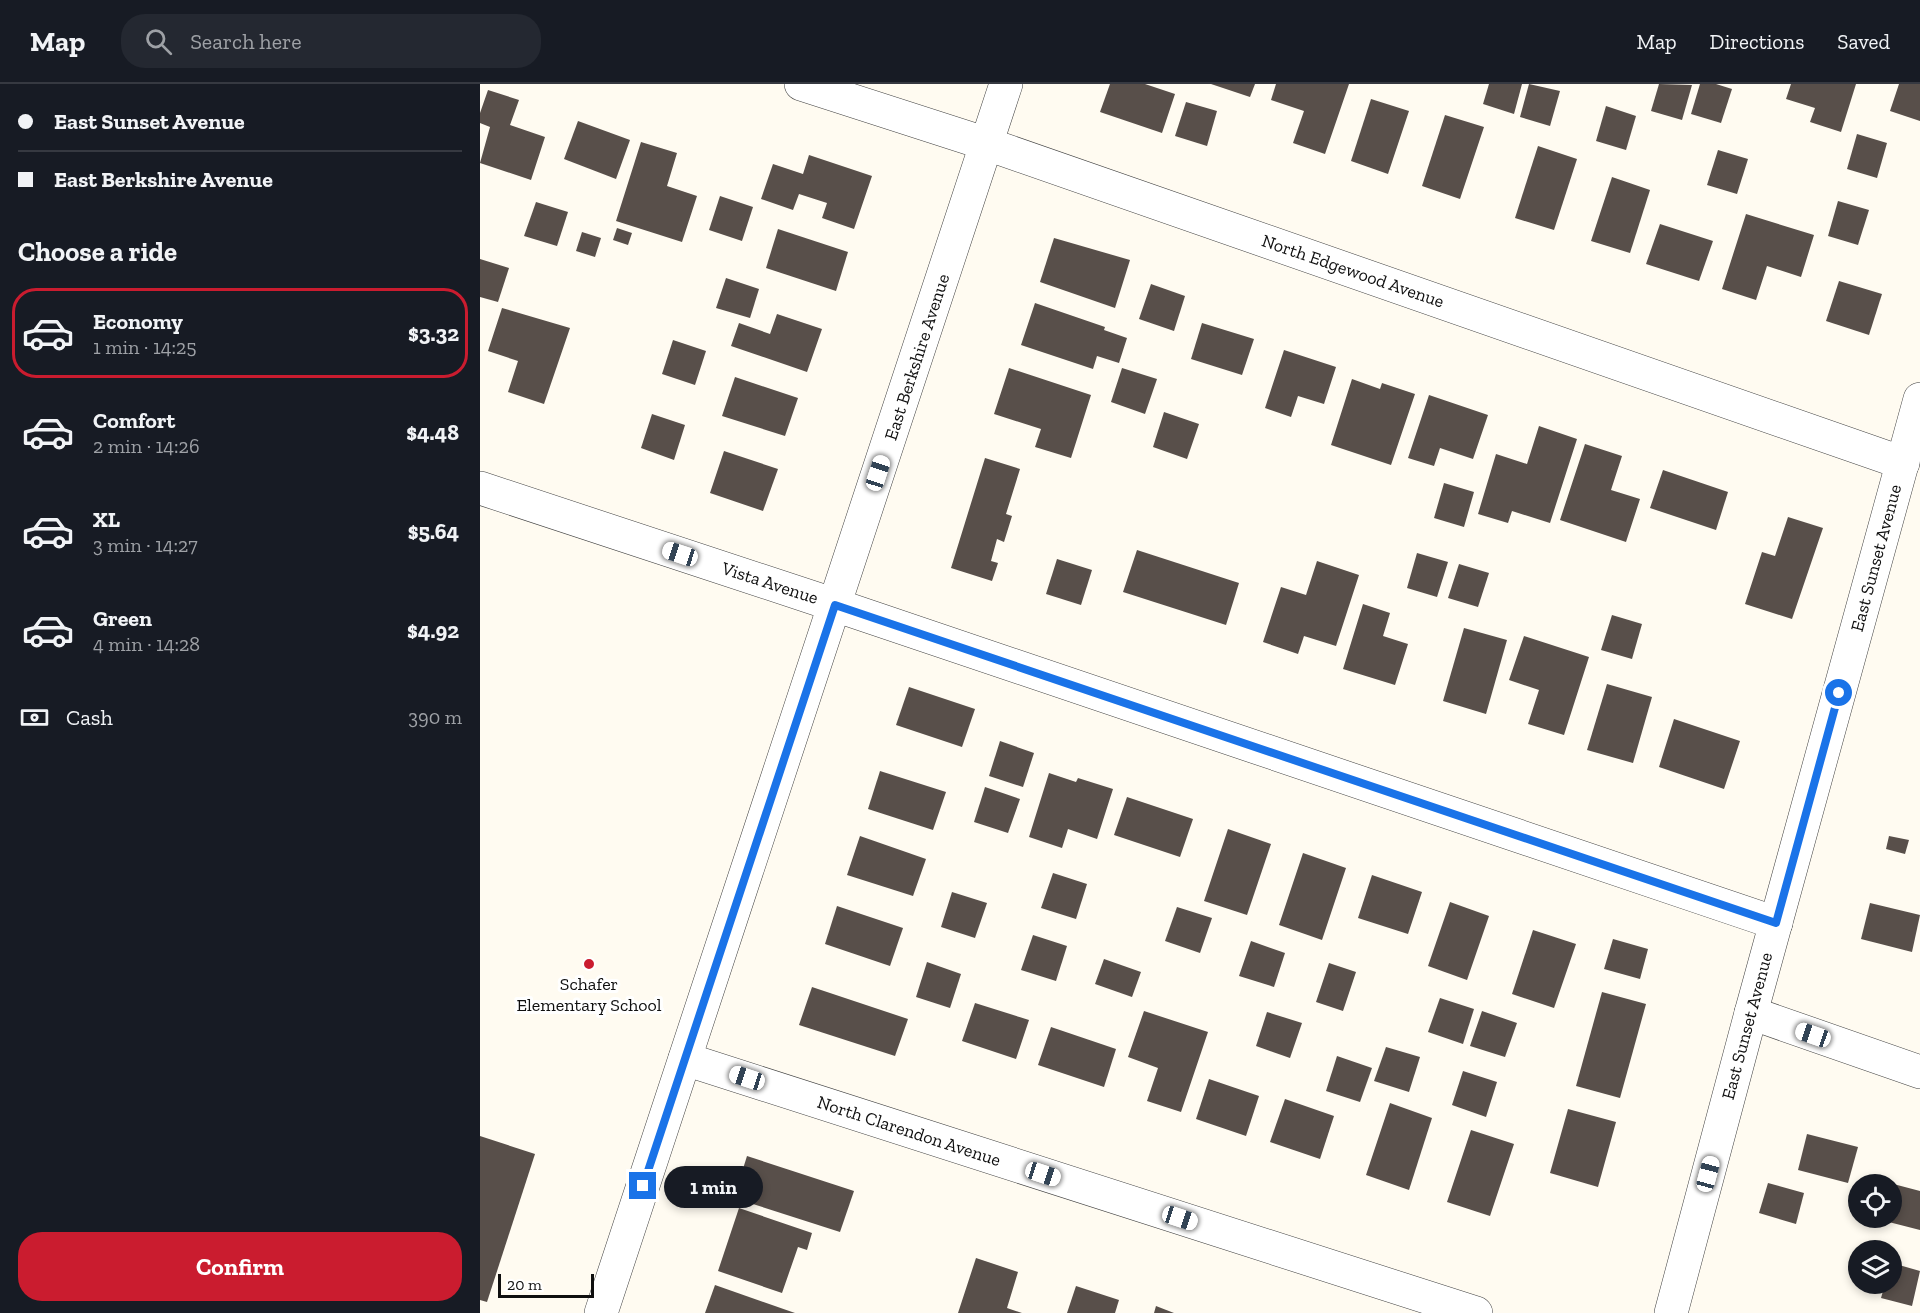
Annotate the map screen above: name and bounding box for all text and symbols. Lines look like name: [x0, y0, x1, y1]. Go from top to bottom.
search box: [121, 14, 541, 68]
text: Map: [30, 25, 85, 58]
icon: search: [142, 25, 175, 58]
text: Search here: [190, 28, 302, 55]
text: Map: [1637, 29, 1677, 54]
text: Directions: [1710, 29, 1804, 54]
text: Saved: [1837, 29, 1890, 54]
text: East Sunset Avenue: [54, 108, 245, 135]
text: East Berkshire Avenue: [54, 166, 273, 193]
street label: North Edgewood Avenue: [1259, 229, 1447, 313]
text: Choose a ride: [18, 236, 177, 268]
street label: East Berkshire Avenue: [880, 271, 954, 443]
icon: car: [21, 306, 75, 360]
text: Economy: [93, 308, 183, 335]
text: $3.32: [408, 320, 459, 347]
text: 1 min · 14:25: [93, 335, 197, 359]
icon: car: [21, 405, 75, 459]
text: Comfort: [93, 407, 175, 434]
text: $4.48: [406, 419, 459, 446]
text: 2 min · 14:26: [93, 434, 200, 458]
car: [864, 453, 892, 493]
street label: East Sunset Avenue: [1846, 482, 1906, 634]
icon: car: [21, 504, 75, 558]
text: XL: [93, 506, 120, 533]
text: $5.64: [408, 518, 459, 545]
text: 3 min · 14:27: [93, 533, 198, 557]
car: [660, 540, 700, 568]
street label: Vista Avenue: [718, 557, 821, 609]
icon: car: [21, 603, 75, 657]
text: Green: [93, 605, 152, 632]
text: $4.92: [407, 617, 459, 644]
text: 4 min · 14:28: [93, 632, 200, 656]
route start: [1825, 679, 1852, 706]
icon: cash: [18, 701, 51, 734]
text: Cash: [66, 704, 113, 731]
text: 390 m: [408, 705, 462, 729]
street label: East Sunset Avenue: [1717, 950, 1777, 1102]
marker: Schafer Elementary School: [582, 957, 596, 971]
place label: Schafer Elementary School: [516, 973, 662, 1016]
car: [1793, 1021, 1833, 1049]
car: [727, 1064, 767, 1092]
street label: North Clarendon Avenue: [814, 1091, 1004, 1171]
car: [1695, 1154, 1721, 1194]
car: [1023, 1160, 1063, 1188]
callout: 1 min: [664, 1165, 763, 1207]
route end: [629, 1172, 656, 1199]
map controls: [1848, 1174, 1902, 1294]
button: locate: [1848, 1174, 1902, 1228]
text: 1 min: [690, 1175, 737, 1199]
car: [1160, 1204, 1200, 1232]
button: Confirm: [18, 1232, 462, 1301]
button: layers: [1848, 1240, 1902, 1294]
scale bar: [498, 1271, 594, 1298]
text: 20 m: [507, 1275, 542, 1294]

